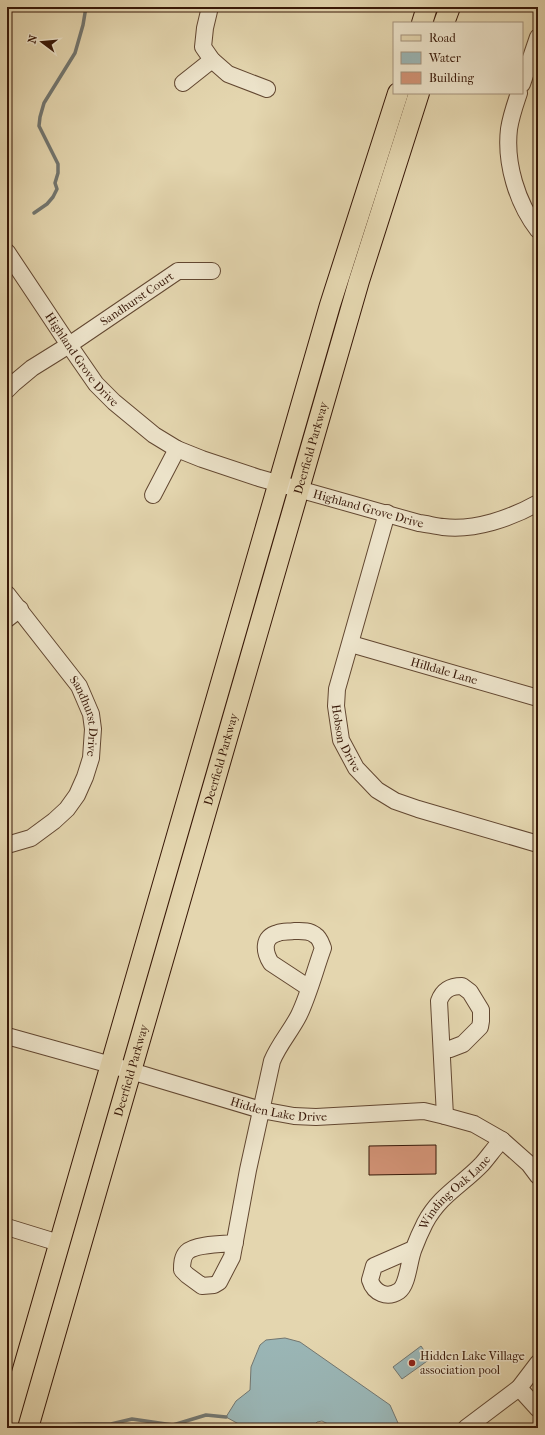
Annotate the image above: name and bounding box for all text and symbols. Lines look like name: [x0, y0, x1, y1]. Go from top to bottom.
north arrow: [22, 22, 62, 62]
legend: [393, 22, 523, 94]
text: Road: [429, 31, 456, 45]
text: N: [25, 33, 40, 45]
text: Water: [428, 51, 462, 65]
text: Building: [429, 71, 474, 85]
street label: Sandhurst Court: [98, 269, 177, 329]
street label: Highland Grove Drive: [42, 310, 121, 410]
street label: Deerfield Parkway: [291, 400, 331, 496]
street label: Highland Grove Drive: [311, 487, 424, 531]
street label: Hilldale Lane: [409, 655, 479, 687]
street label: Sandhurst Drive: [67, 673, 100, 757]
street label: Hobson Drive: [329, 703, 363, 775]
street label: Deerfield Parkway: [201, 711, 241, 807]
street label: Deerfield Parkway: [111, 1022, 151, 1118]
street label: Hidden Lake Drive: [229, 1094, 327, 1124]
street label: Winding Oak Lane: [416, 1152, 493, 1232]
place label: Hidden Lake Village association pool: [420, 1349, 525, 1377]
marker: Hidden Lake Village association pool: [407, 1358, 417, 1368]

